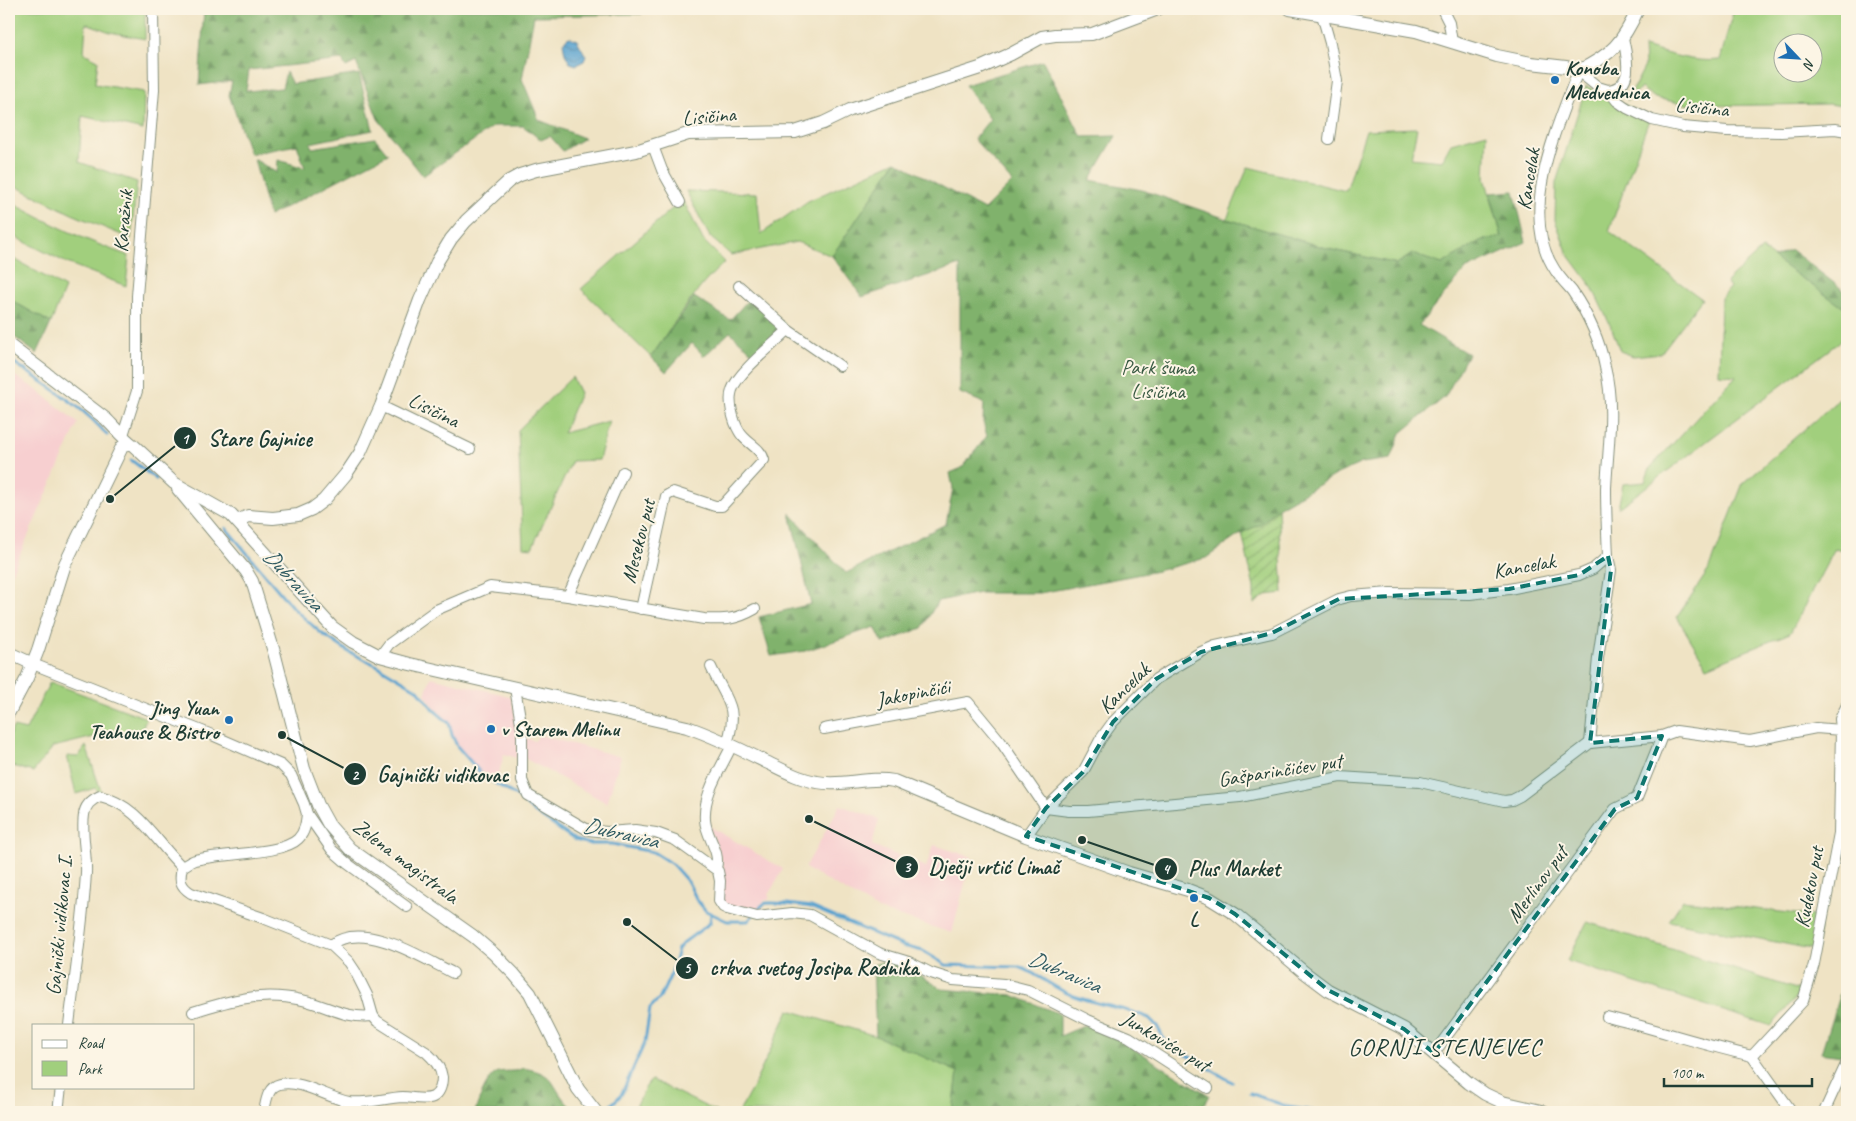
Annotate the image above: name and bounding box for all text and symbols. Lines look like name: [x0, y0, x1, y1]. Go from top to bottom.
north arrow: [1774, 32, 1824, 82]
place label: Konoba Medvednica: [1565, 55, 1650, 105]
text: N: [1799, 56, 1819, 73]
marker: Konoba Medvednica: [1549, 74, 1561, 86]
street label: Lisičina: [1674, 91, 1731, 123]
street label: Lisičina: [681, 101, 738, 131]
street label: Kancelak: [1510, 144, 1546, 212]
street label: Karažnik: [107, 187, 139, 253]
park label: Park šuma Lisičina: [1121, 354, 1196, 404]
street label: Lisičina: [404, 387, 465, 434]
callout: Stare Gajnice: [173, 420, 322, 457]
text: Stare Gajnice: [208, 425, 314, 453]
text: 1: [182, 430, 191, 449]
street label: Mesekov put: [615, 494, 661, 586]
water label: Dubravica: [257, 542, 331, 619]
street label: Kancelak: [1491, 547, 1559, 584]
street label: Kancelak: [1093, 655, 1157, 719]
street label: Jakopinčići: [873, 673, 955, 713]
place label: Jing Yuan Teahouse & Bistro: [89, 695, 221, 745]
marker: Jing Yuan Teahouse & Bistro: [223, 714, 235, 726]
place label: v Starem Melinu: [501, 716, 621, 742]
marker: v Starem Melinu: [485, 723, 497, 735]
street label: Gašparinčićev put: [1216, 747, 1347, 793]
callout: Gajnički vidikovac: [343, 756, 519, 793]
text: Gajnički vidikovac: [377, 761, 509, 789]
text: 2: [352, 766, 360, 785]
water label: Dubravica: [581, 811, 663, 856]
street label: Zelena magistrala: [348, 813, 466, 910]
street label: Merlinov put: [1500, 838, 1575, 927]
street label: Kudekov put: [1788, 842, 1830, 930]
callout: Dječji vrtić Limač: [894, 848, 1070, 885]
callout: Plus Market: [1153, 850, 1291, 887]
street label: Gajnički vidikovac I.: [40, 853, 78, 996]
text: Dječji vrtić Limač: [929, 853, 1062, 881]
text: Plus Market: [1188, 855, 1282, 883]
text: 3: [904, 858, 912, 877]
text: 4: [1163, 860, 1172, 879]
marker: L: [1188, 892, 1200, 904]
place label: L: [1190, 906, 1200, 932]
water label: Dubravica: [1024, 944, 1107, 1001]
callout: crkva svetog Josipa Radnika: [674, 949, 928, 986]
text: crkva svetog Josipa Radnika: [709, 954, 920, 982]
text: 5: [684, 959, 692, 978]
street label: Junkovićev put: [1116, 1004, 1217, 1079]
legend: [32, 1024, 195, 1088]
district label: GORNJI STENJEVEC: [1348, 1032, 1543, 1062]
text: Road: [78, 1034, 105, 1053]
scale bar: [1664, 1056, 1811, 1088]
text: Park: [78, 1060, 103, 1079]
text: 100 m: [1671, 1064, 1705, 1083]

